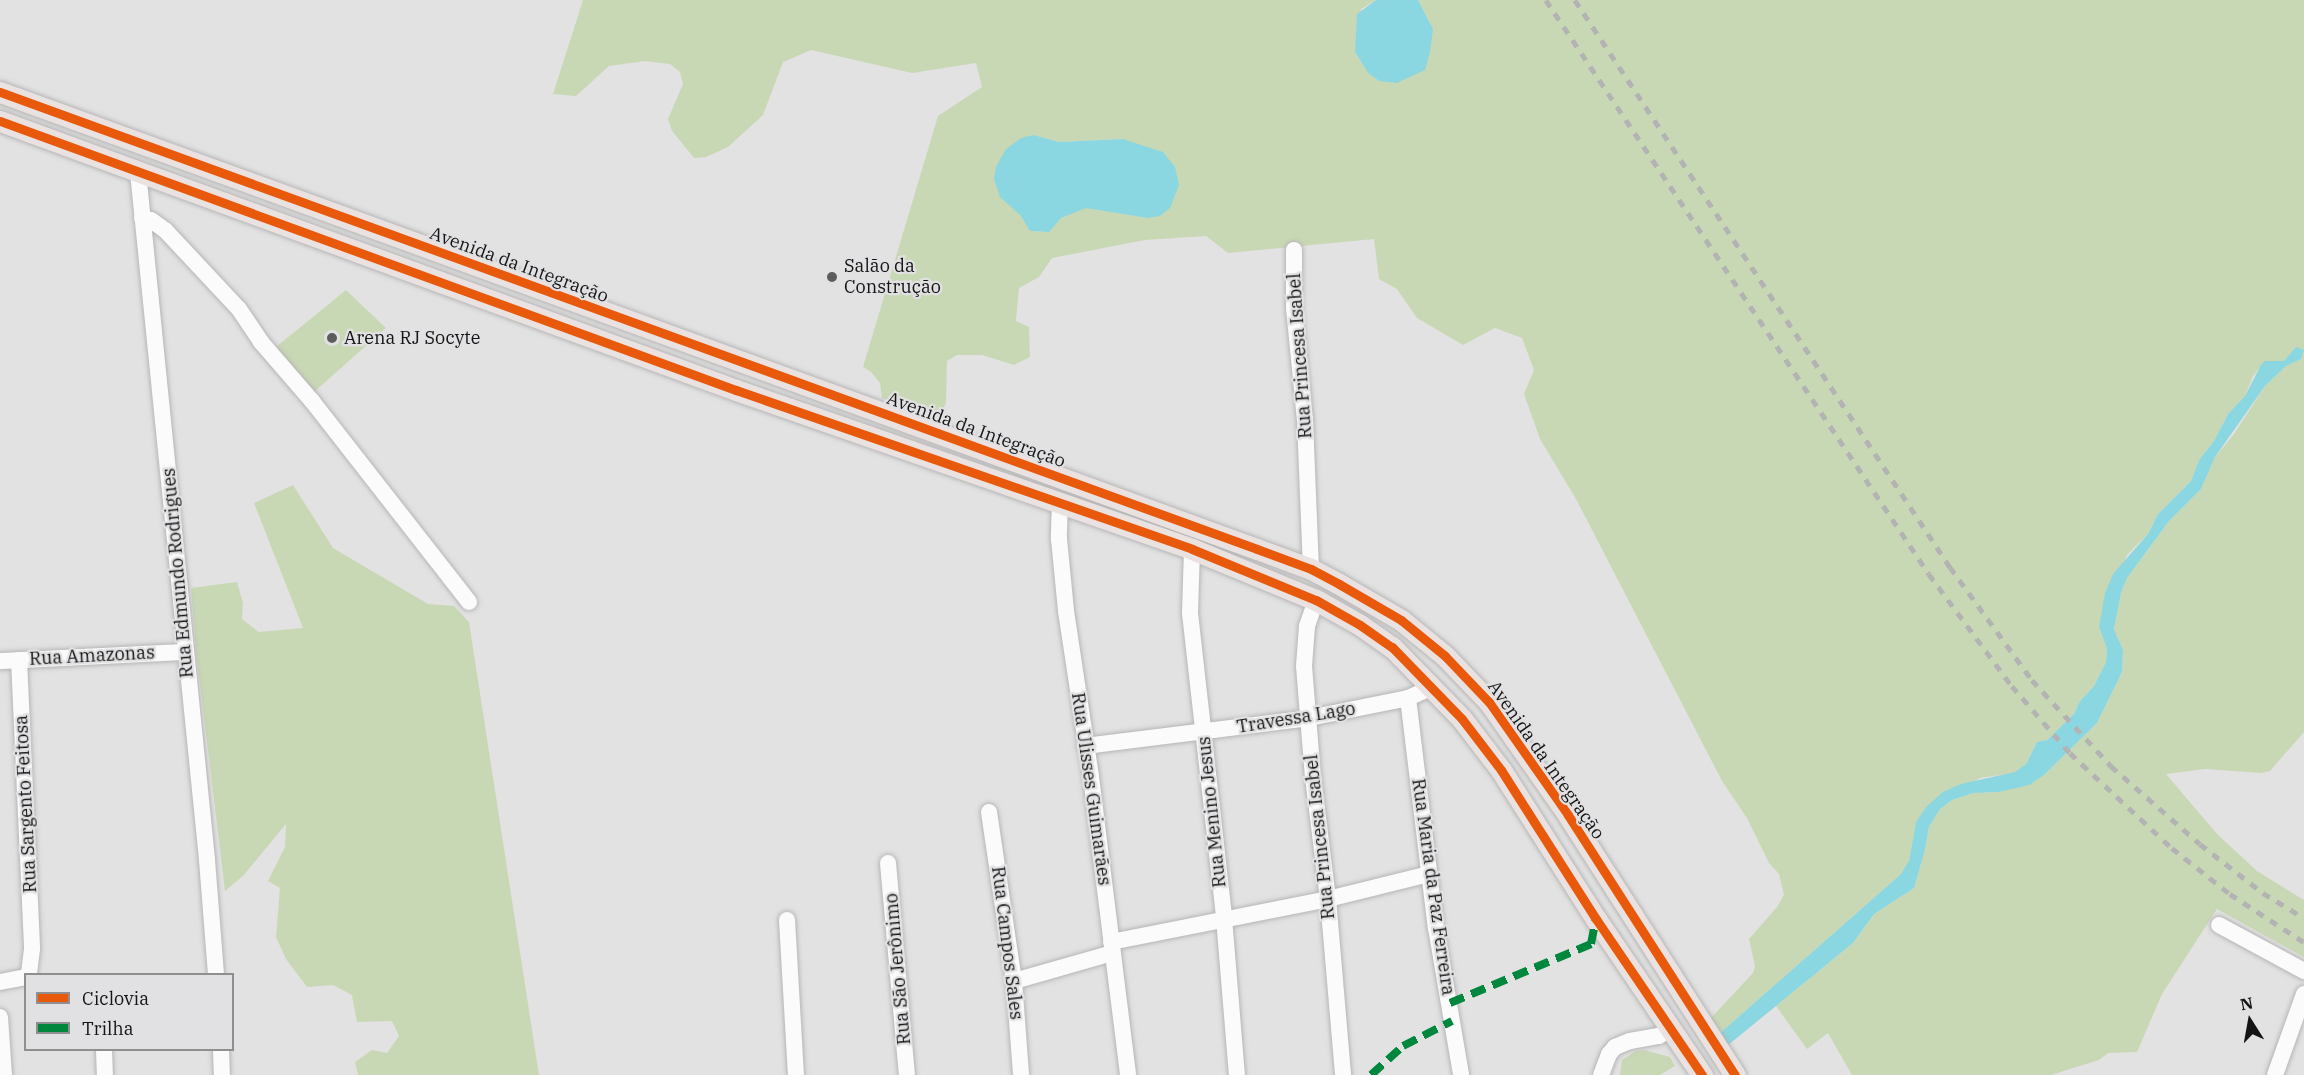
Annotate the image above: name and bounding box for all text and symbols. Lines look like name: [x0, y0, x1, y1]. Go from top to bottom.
street label: Avenida da Integração: [427, 223, 611, 307]
place label: Salão da Construção: [844, 256, 941, 298]
marker: Salão da Construção: [825, 270, 839, 284]
street label: Rua Princesa Isabel: [1283, 273, 1317, 439]
place label: Arena RJ Socyte: [344, 327, 480, 349]
marker: Arena RJ Socyte: [325, 331, 339, 345]
street label: Avenida da Integração: [884, 388, 1068, 472]
street label: Rua Edmundo Rodrigues: [158, 467, 198, 679]
street label: Rua Amazonas: [29, 642, 155, 670]
street label: Avenida da Integração: [1483, 677, 1609, 843]
street label: Rua Ulisses Guimarães: [1067, 691, 1115, 887]
street label: Travessa Lago: [1235, 698, 1357, 738]
street label: Rua Sargento Feitosa: [11, 715, 41, 893]
street label: Rua Menino Jesus: [1193, 735, 1231, 889]
street label: Rua Princesa Isabel: [1301, 754, 1339, 920]
street label: Rua Maria da Paz Ferreira: [1407, 777, 1459, 997]
street label: Rua Campos Sales: [987, 865, 1027, 1021]
street label: Rua São Jerônimo: [881, 892, 915, 1046]
legend: [24, 973, 234, 1051]
text: Ciclovia: [82, 987, 149, 1010]
north arrow: [2220, 991, 2280, 1051]
text: N: [2238, 992, 2255, 1014]
text: Trilha: [82, 1017, 134, 1040]

